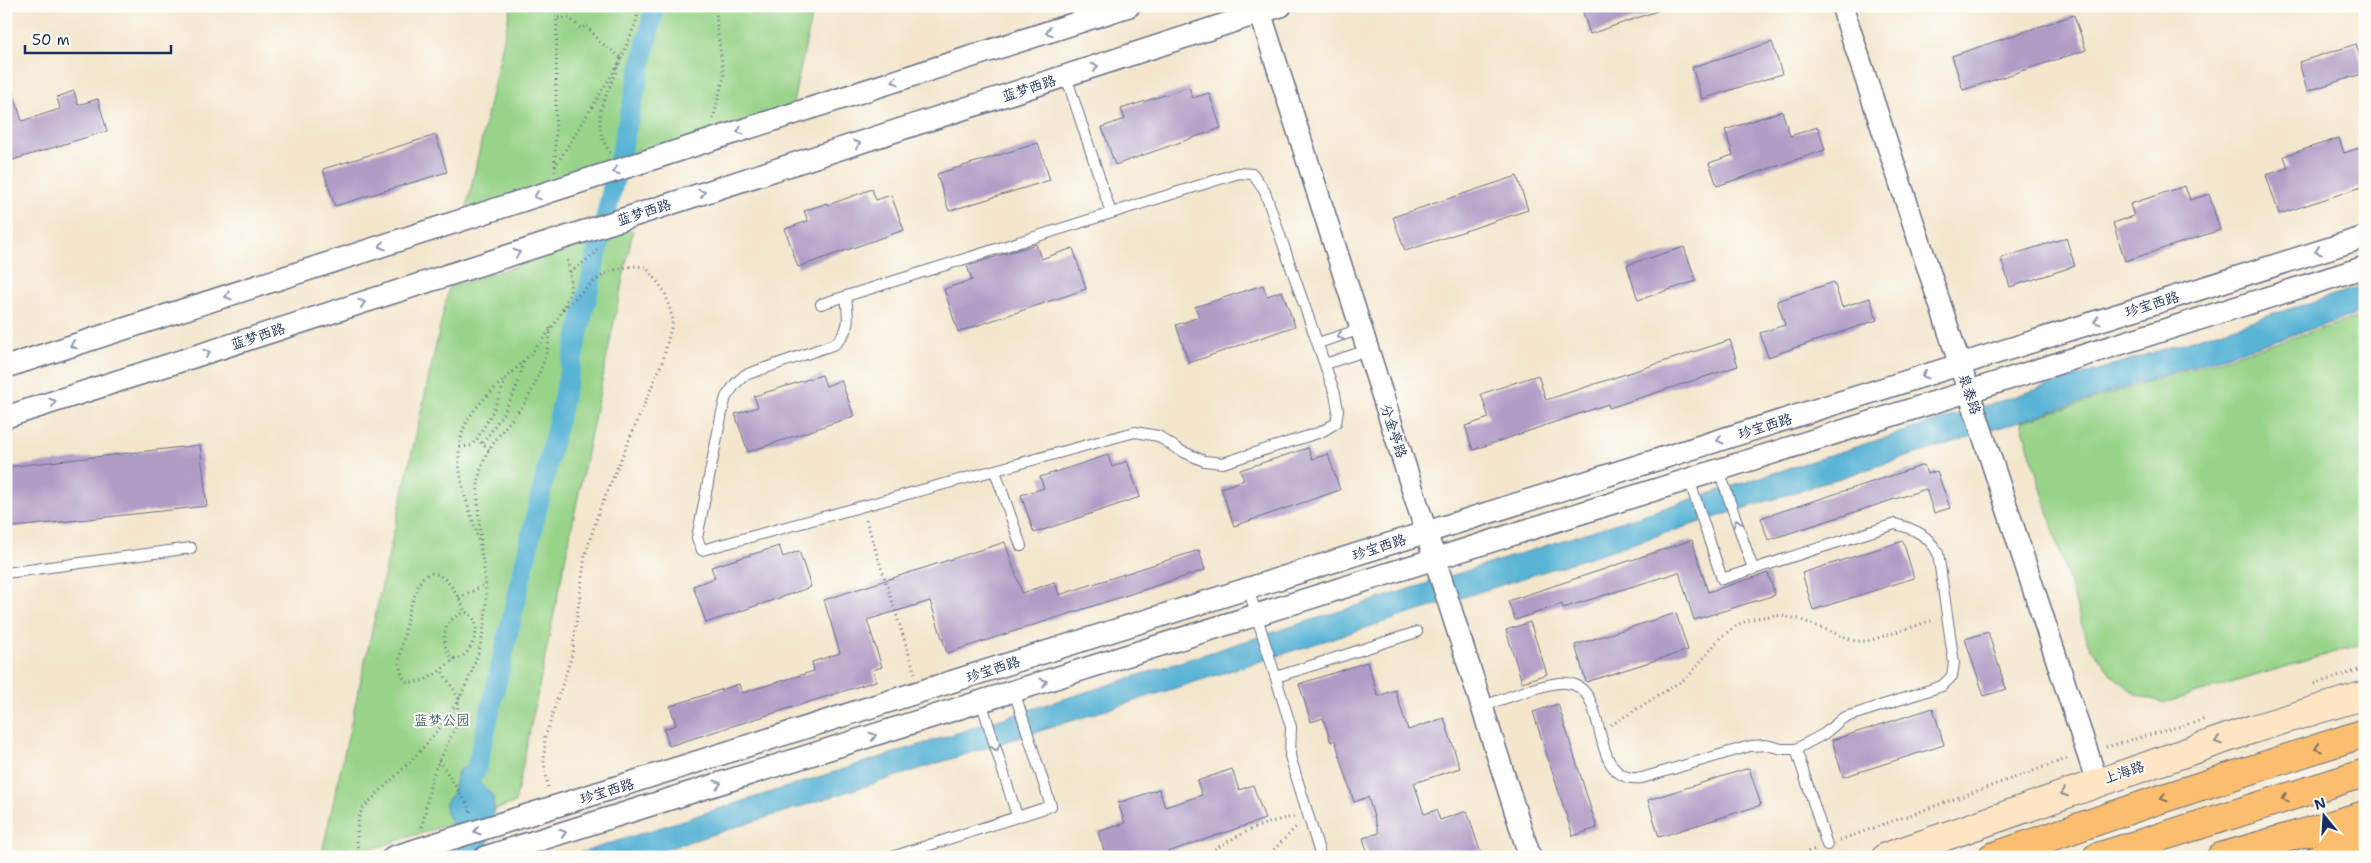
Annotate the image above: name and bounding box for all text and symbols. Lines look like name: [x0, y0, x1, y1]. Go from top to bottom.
scale bar: [25, 22, 171, 54]
one-way arrow: [1046, 26, 1054, 36]
text: 50 m: [32, 30, 70, 50]
one-way arrow: [1090, 62, 1098, 72]
street label: 蓝梦西路: [1000, 71, 1058, 105]
one-way arrow: [891, 76, 899, 86]
one-way arrow: [736, 125, 745, 135]
one-way arrow: [852, 139, 860, 149]
one-way arrow: [613, 165, 621, 175]
one-way arrow: [697, 189, 706, 199]
one-way arrow: [533, 191, 542, 201]
street label: 蓝梦西路: [615, 195, 673, 229]
one-way arrow: [379, 240, 387, 250]
one-way arrow: [2315, 246, 2323, 256]
one-way arrow: [512, 249, 520, 259]
street label: 珍宝西路: [2123, 287, 2181, 321]
one-way arrow: [224, 290, 232, 300]
one-way arrow: [357, 298, 366, 308]
one-way arrow: [2093, 316, 2101, 326]
street label: 蓝梦西路: [229, 319, 287, 353]
one-way arrow: [1336, 331, 1344, 341]
one-way arrow: [69, 340, 78, 350]
one-way arrow: [203, 348, 211, 358]
one-way arrow: [1921, 370, 1929, 380]
street label: 泉泰路: [1955, 371, 1985, 417]
one-way arrow: [48, 398, 56, 408]
street label: 分金亭路: [1377, 402, 1411, 460]
street label: 珍宝西路: [1736, 409, 1794, 443]
one-way arrow: [1716, 434, 1724, 444]
one-way arrow: [1733, 519, 1743, 527]
street label: 珍宝西路: [1350, 530, 1408, 564]
street label: 珍宝西路: [964, 652, 1022, 686]
one-way arrow: [1040, 677, 1048, 687]
park label: 蓝梦公园: [414, 711, 470, 729]
one-way arrow: [868, 731, 876, 741]
one-way arrow: [2214, 735, 2223, 745]
one-way arrow: [2315, 742, 2323, 752]
one-way arrow: [990, 743, 1000, 752]
street label: 上海路: [2101, 757, 2147, 787]
street label: 珍宝西路: [578, 774, 636, 808]
one-way arrow: [713, 780, 721, 790]
one-way arrow: [2060, 787, 2069, 797]
north arrow: [2298, 790, 2348, 840]
one-way arrow: [2160, 792, 2168, 802]
one-way arrow: [2281, 792, 2289, 802]
text: N: [2312, 793, 2328, 814]
one-way arrow: [473, 826, 481, 836]
one-way arrow: [558, 829, 566, 839]

